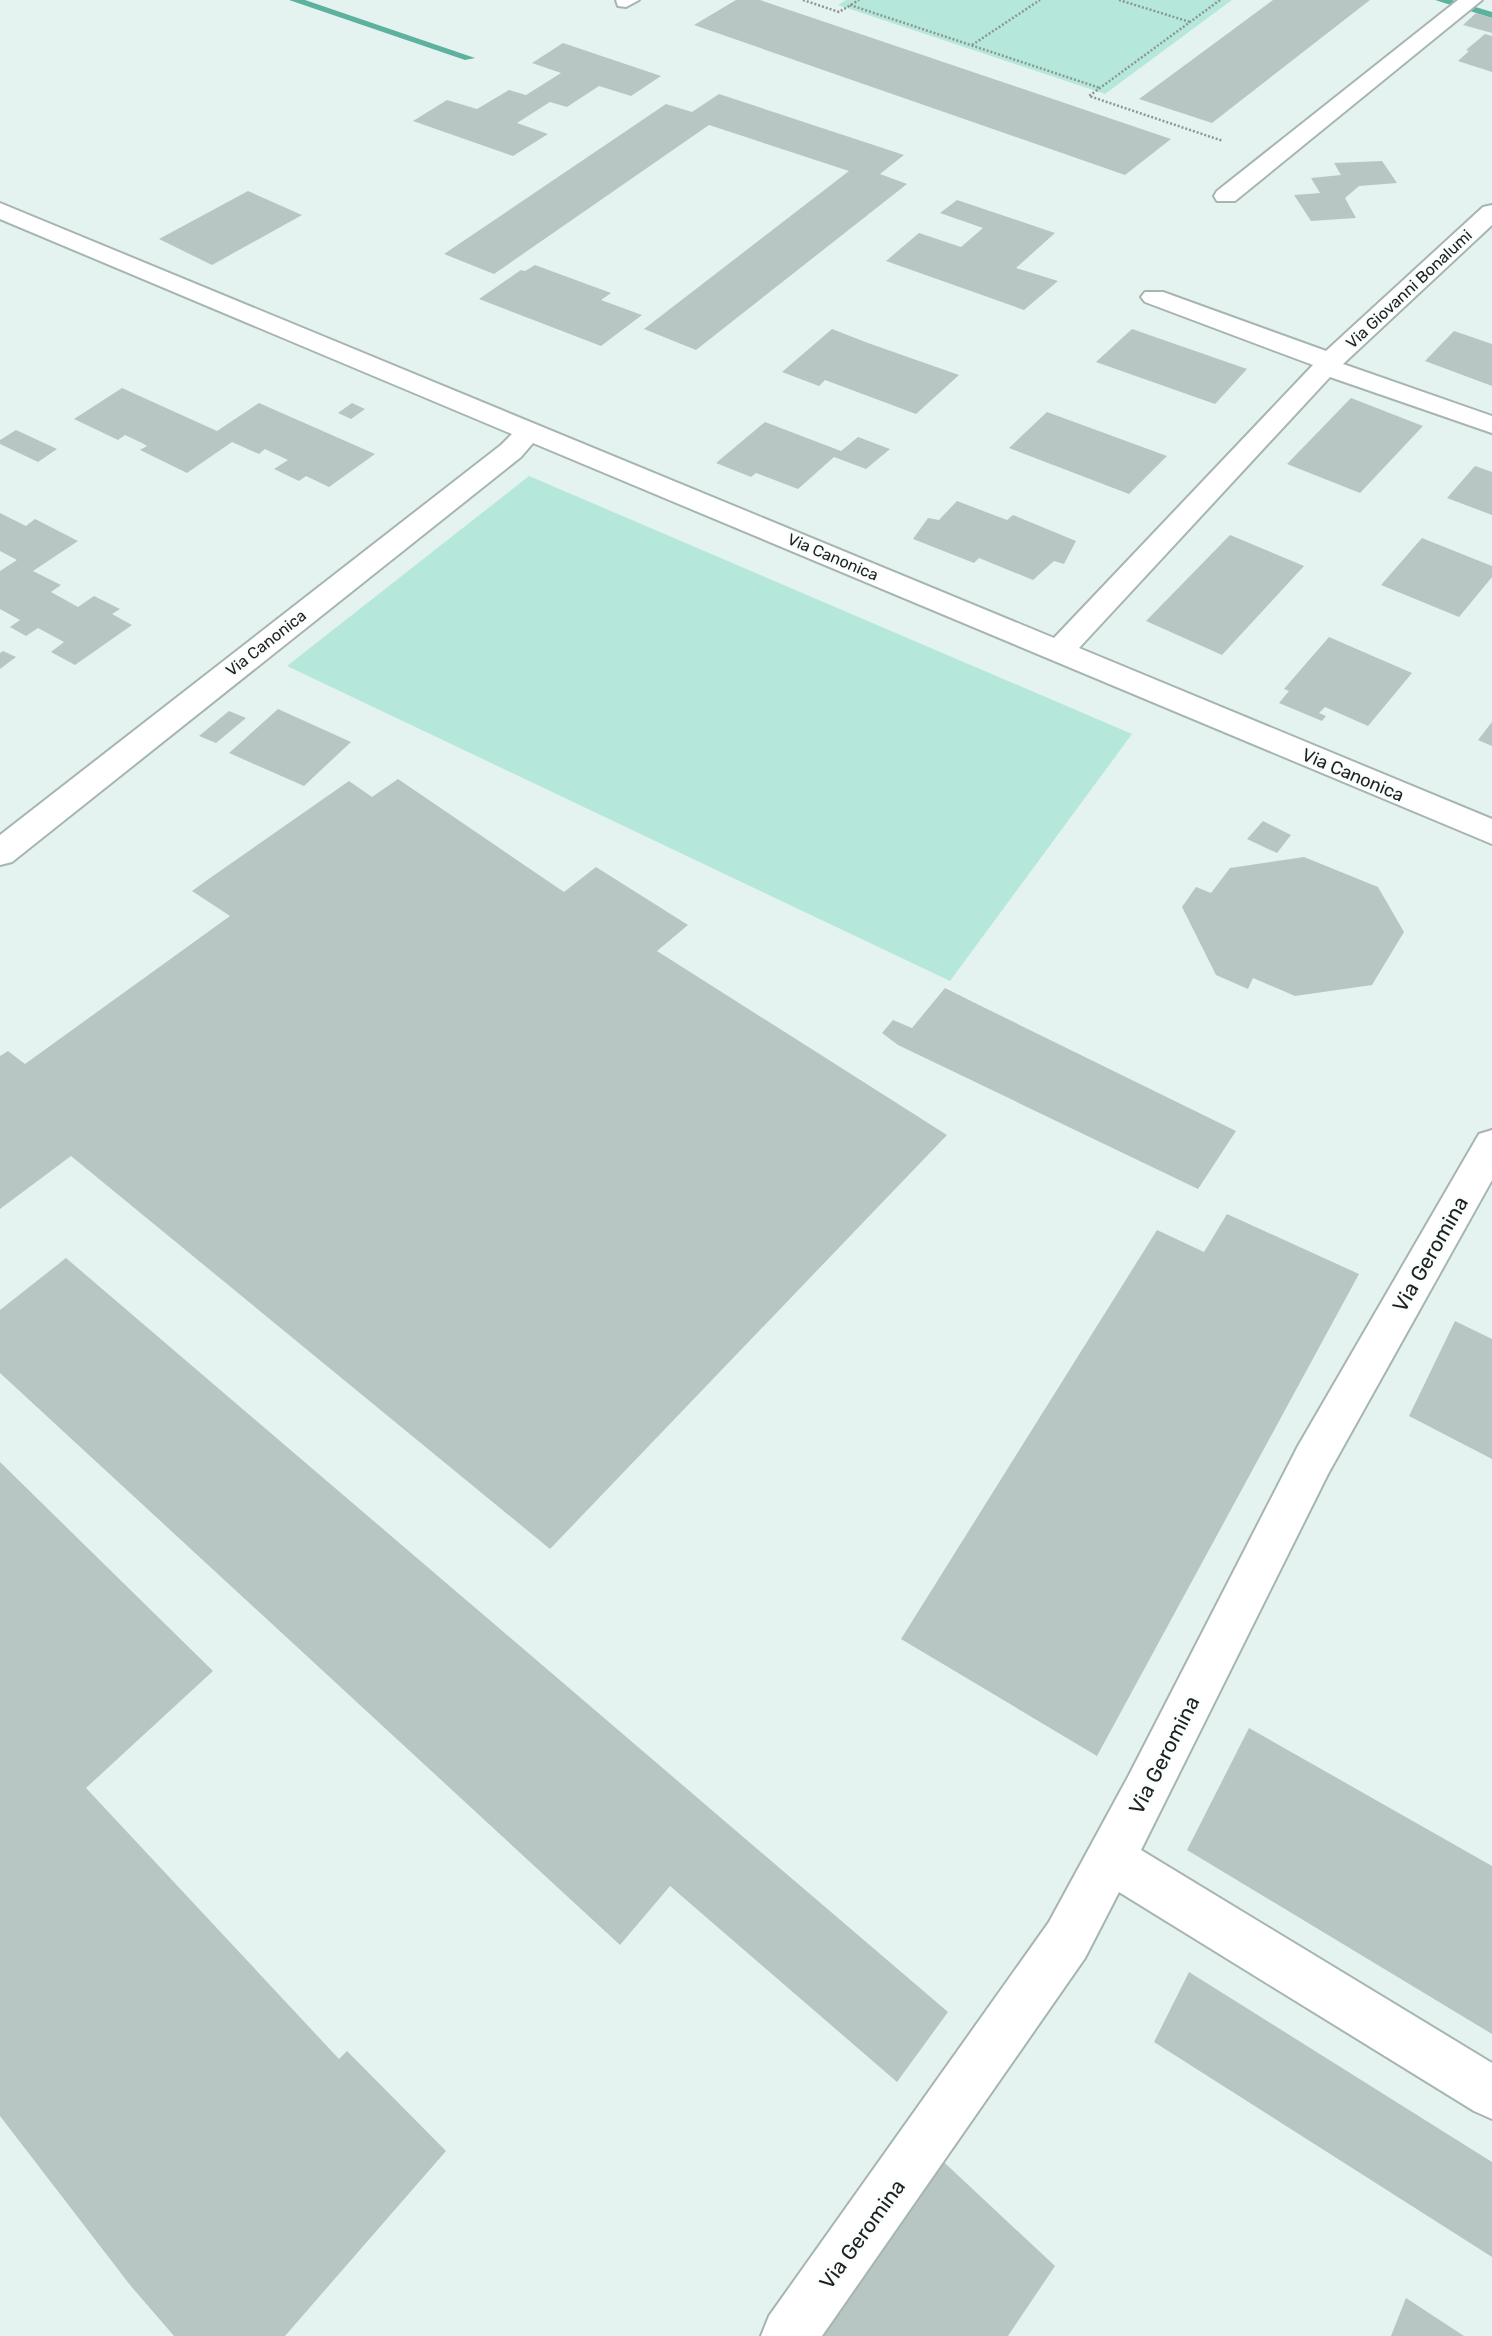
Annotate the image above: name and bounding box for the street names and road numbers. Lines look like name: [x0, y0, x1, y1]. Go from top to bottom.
street label: Via Giovanni Bonalumi: [1342, 226, 1476, 352]
street label: Via Canonica: [785, 529, 881, 585]
street label: Via Canonica: [222, 606, 310, 680]
street label: Via Canonica: [1299, 744, 1407, 806]
street label: Via Geromina: [1387, 1192, 1473, 1316]
street label: Via Geromina: [1123, 1692, 1205, 1818]
street label: Via Geromina: [814, 2174, 910, 2294]

